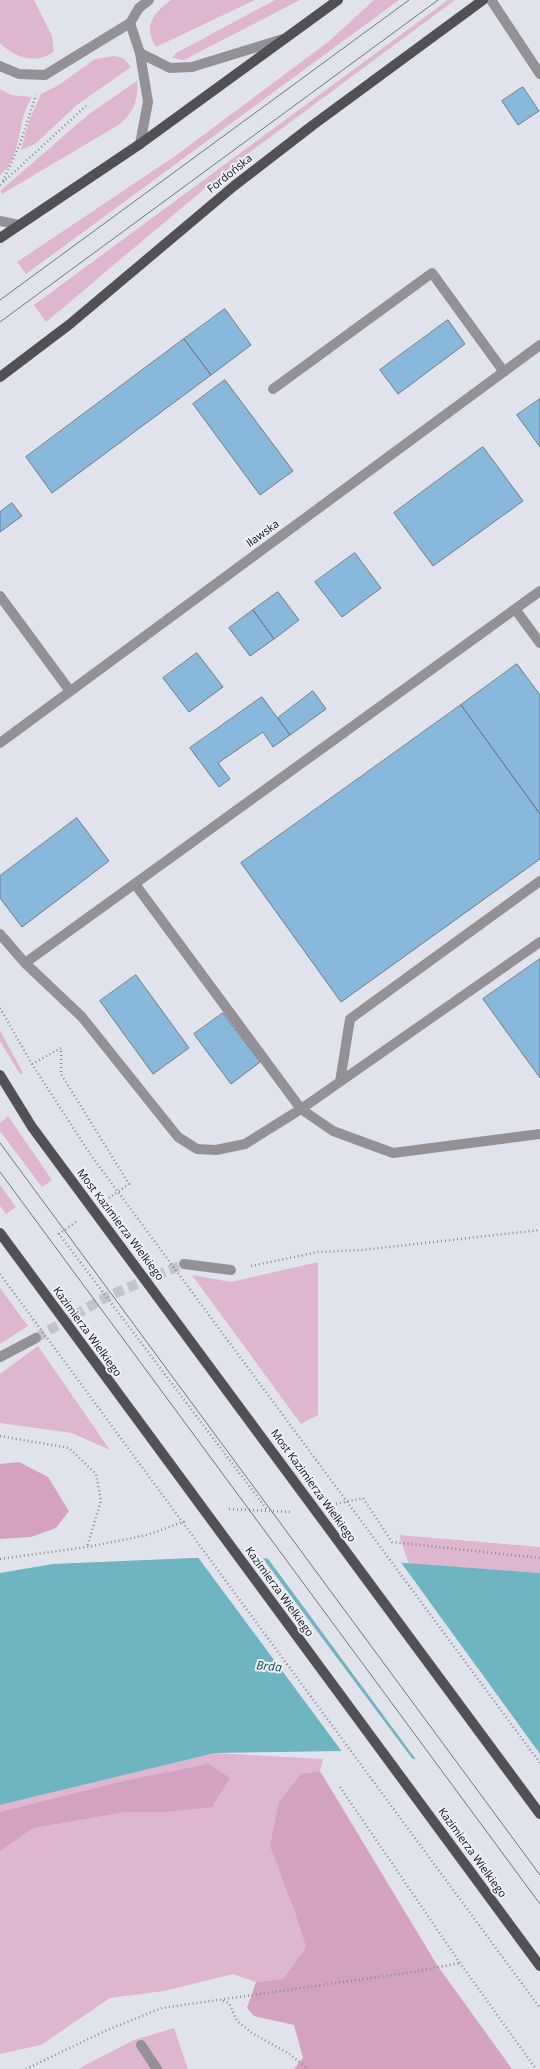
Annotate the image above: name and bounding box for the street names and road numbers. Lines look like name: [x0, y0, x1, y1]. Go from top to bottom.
street label: Fordońska: [205, 152, 255, 196]
street label: Iławska: [244, 518, 282, 550]
street label: Most Kazimierza Wielkiego: [74, 1167, 166, 1283]
street label: Kazimierza Wielkiego: [50, 1285, 124, 1379]
street label: Most Kazimierza Wielkiego: [268, 1427, 358, 1545]
street label: Kazimierza Wielkiego: [242, 1545, 316, 1639]
street label: Kazimierza Wielkiego: [435, 1806, 509, 1900]

